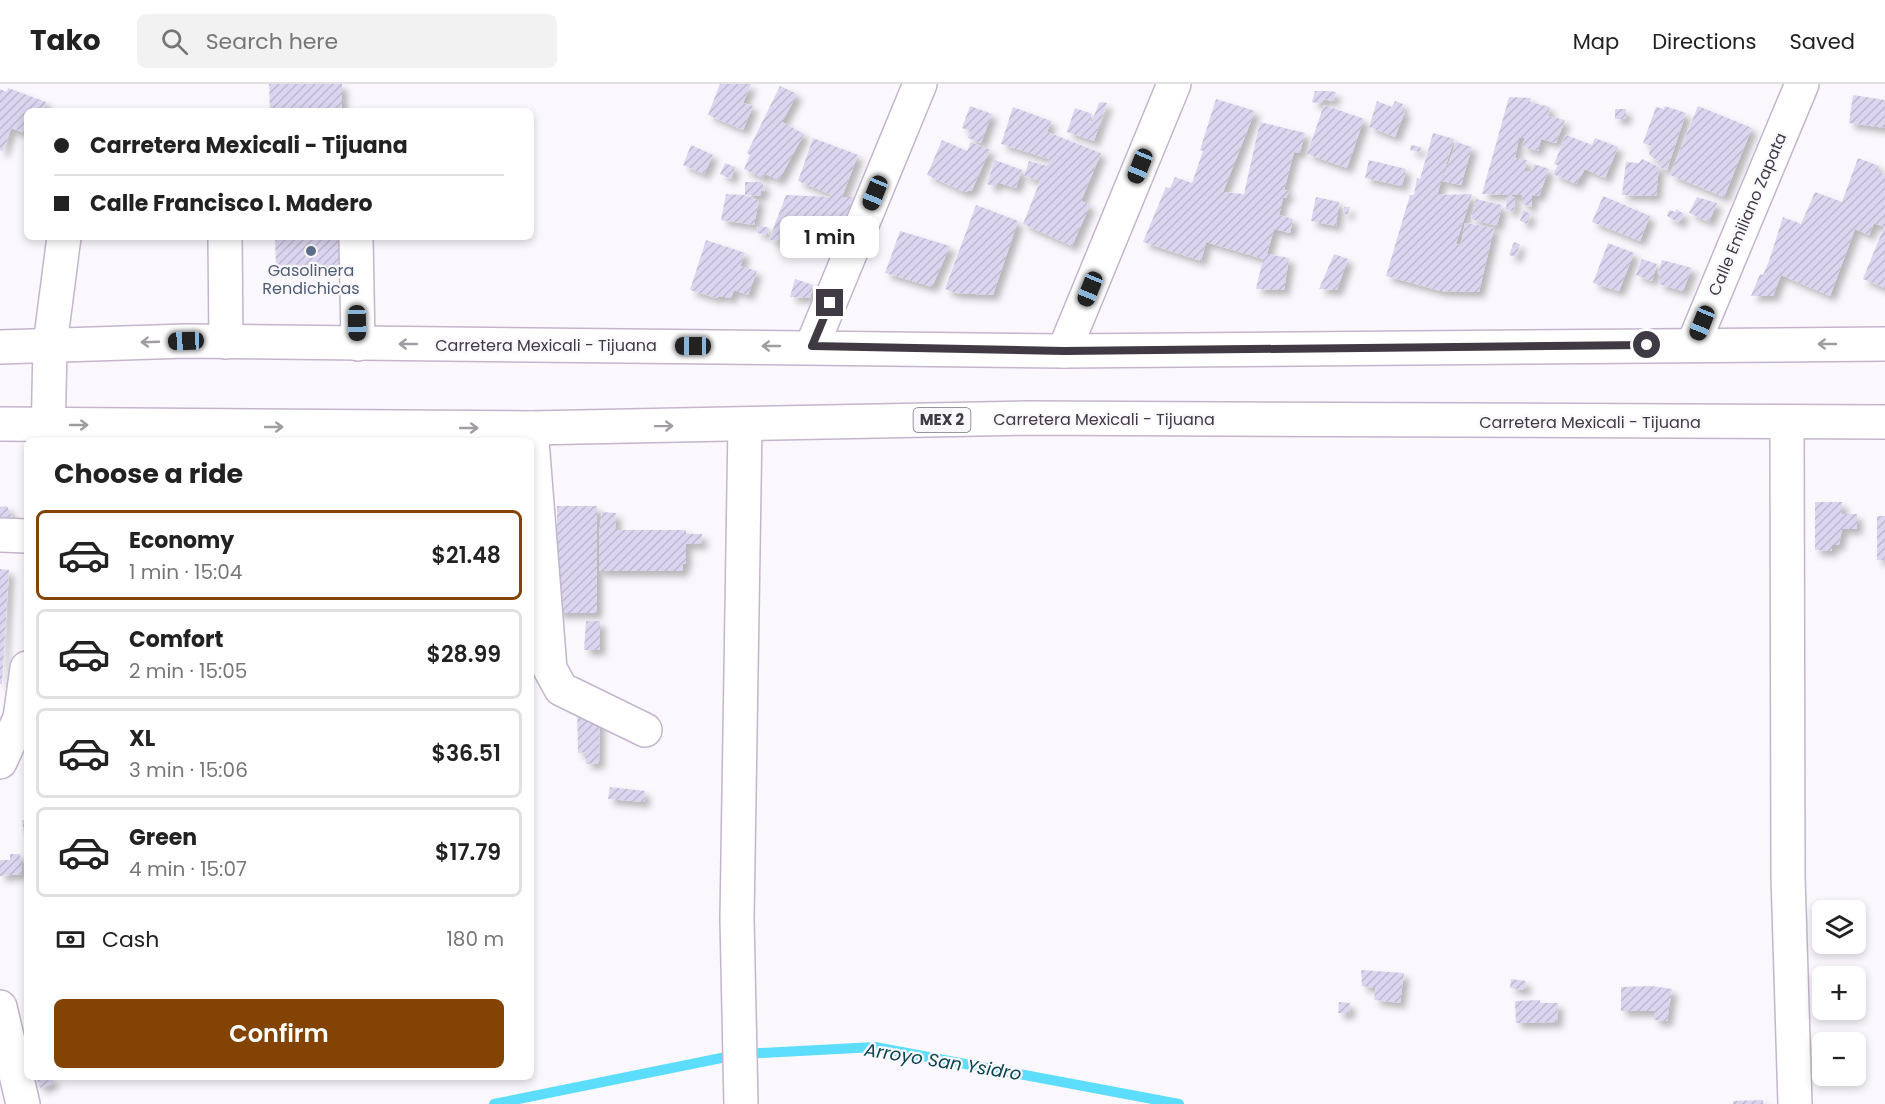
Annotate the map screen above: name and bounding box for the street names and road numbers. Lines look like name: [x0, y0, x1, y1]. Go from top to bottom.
street label: Calle Emiliano Zapata: [1703, 129, 1792, 299]
street label: Carretera Mexicali - Tijuana: [435, 334, 657, 357]
road number: MEX 2: [914, 408, 970, 432]
street label: Carretera Mexicali - Tijuana: [993, 408, 1215, 431]
street label: Carretera Mexicali - Tijuana: [1479, 411, 1701, 434]

